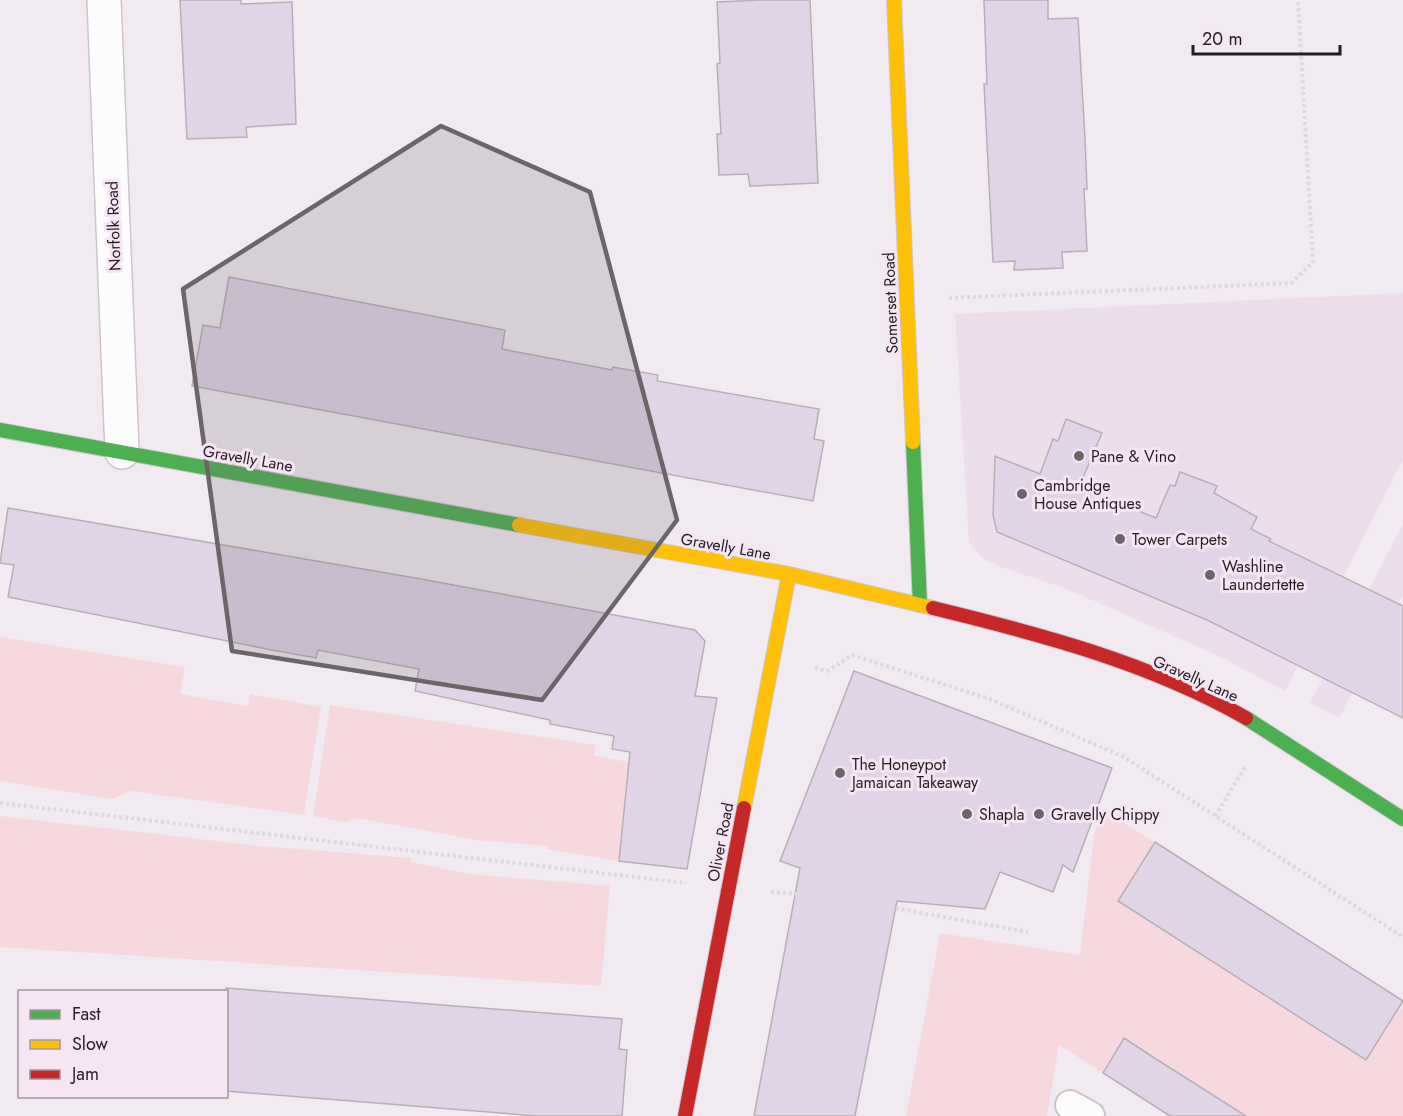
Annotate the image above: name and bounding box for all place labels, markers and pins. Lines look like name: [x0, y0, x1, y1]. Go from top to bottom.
place label: Pane & Vino: [1091, 445, 1176, 468]
marker: Pane & Vino: [1072, 449, 1086, 463]
place label: Cambridge House Antiques: [1034, 474, 1141, 515]
marker: Cambridge House Antiques: [1015, 487, 1029, 501]
place label: Tower Carpets: [1132, 528, 1227, 551]
marker: Tower Carpets: [1113, 532, 1127, 546]
place label: Washline Laundertette: [1222, 555, 1305, 596]
marker: Washline Laundertette: [1203, 568, 1217, 582]
place label: The Honeypot Jamaican Takeaway: [850, 753, 979, 794]
marker: The Honeypot Jamaican Takeaway: [833, 766, 847, 780]
place label: Shapla: [979, 803, 1024, 826]
place label: Gravelly Chippy: [1051, 803, 1160, 826]
marker: Shapla: [960, 807, 974, 821]
marker: Gravelly Chippy: [1032, 807, 1046, 821]

